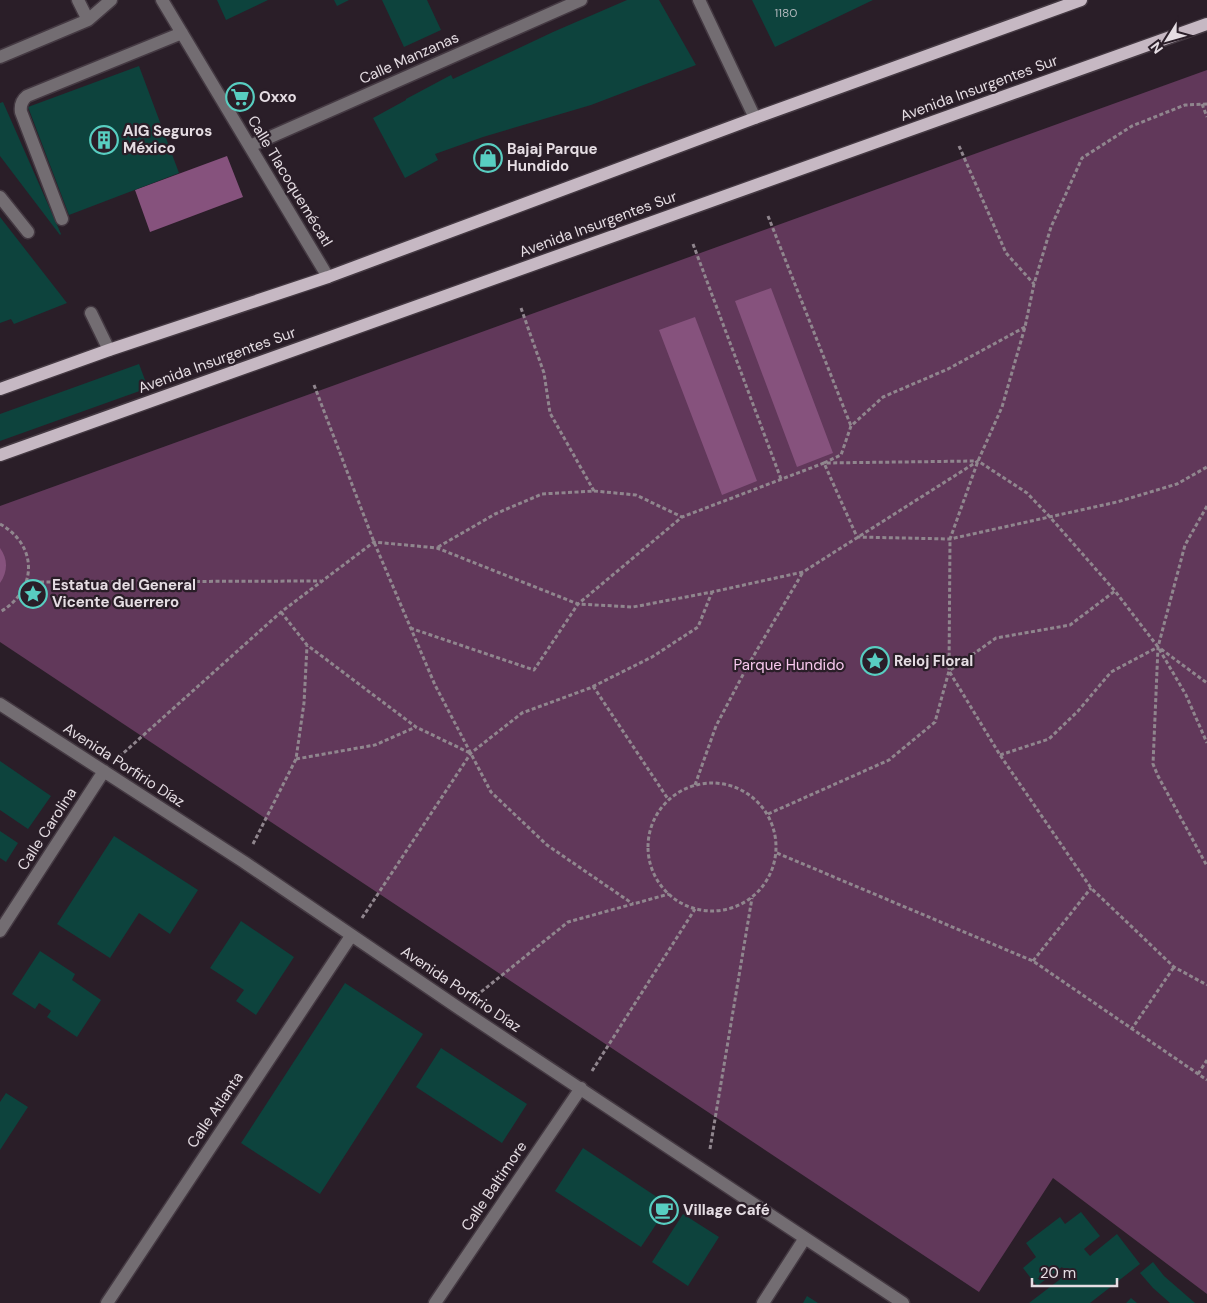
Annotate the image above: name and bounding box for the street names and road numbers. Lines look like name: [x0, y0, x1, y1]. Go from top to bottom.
street label: Calle Manzanas: [356, 27, 462, 89]
street label: Avenida Insurgentes Sur: [897, 50, 1061, 126]
street label: Calle Tlacoquemécatl: [243, 112, 337, 250]
street label: Avenida Insurgentes Sur: [516, 186, 680, 262]
street label: Avenida Insurgentes Sur: [135, 322, 299, 398]
street label: Avenida Porfirio Díaz: [59, 718, 189, 812]
street label: Calle Carolina: [13, 784, 81, 874]
street label: Avenida Porfirio Díaz: [397, 941, 525, 1037]
street label: Calle Atlanta: [182, 1068, 248, 1152]
street label: Calle Baltimore: [457, 1137, 531, 1235]

